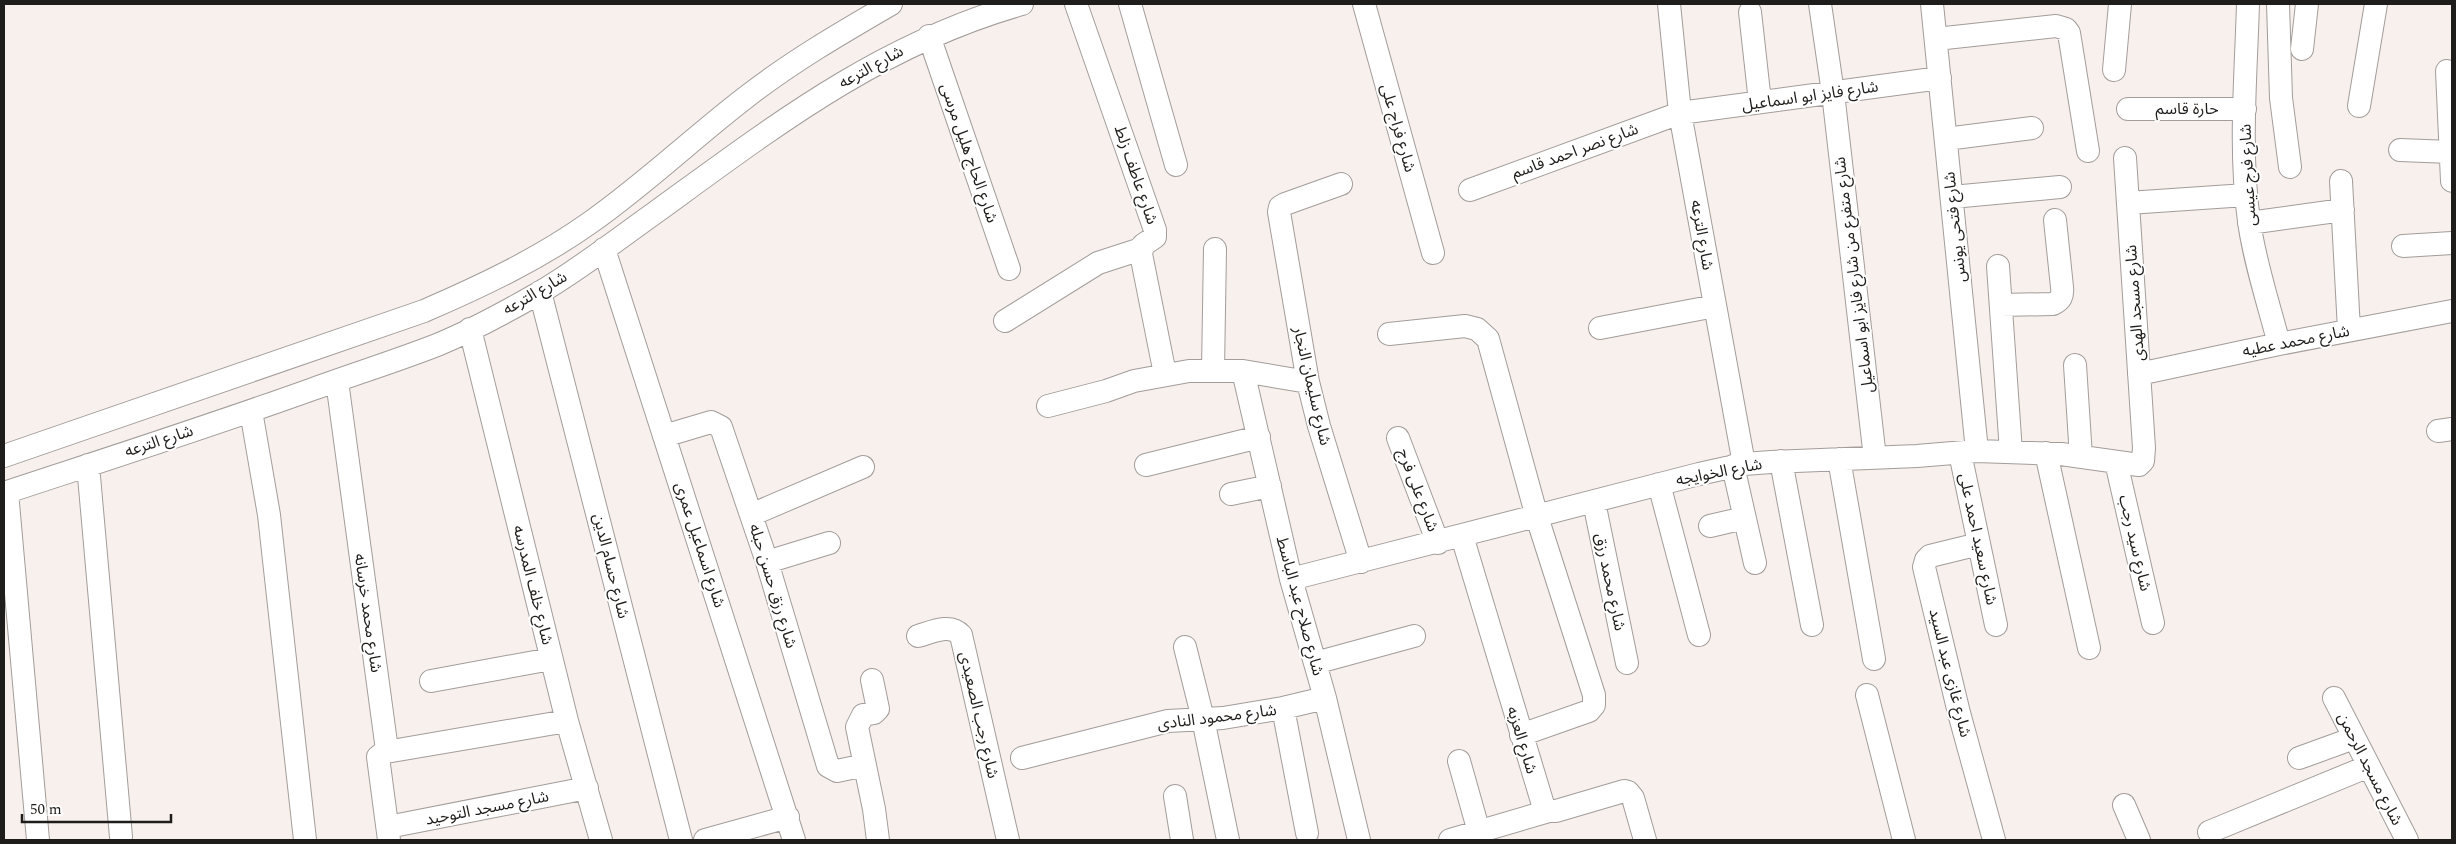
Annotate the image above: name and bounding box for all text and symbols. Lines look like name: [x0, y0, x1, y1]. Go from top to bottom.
street label: شارع الترعه: [834, 39, 908, 95]
street label: شارع فايز ابو اسماعيل: [1740, 75, 1880, 117]
street label: شارع الحاج هليل مرسى: [934, 80, 1004, 226]
street label: شارع فراج على: [1374, 81, 1422, 175]
street label: حارة قاسم: [2155, 97, 2219, 121]
street label: شارع نصر احمد قاسم: [1508, 117, 1642, 185]
street label: شارع عاطف زلط: [1108, 122, 1164, 228]
street label: شارع فرج عيسى: [2233, 123, 2263, 227]
street label: شارع متفرع من شارع فايز ابو اسماعيل: [1828, 156, 1880, 394]
street label: شارع فتحى يونس: [1937, 170, 1973, 284]
street label: شارع الترعه: [1684, 198, 1720, 272]
street label: شارع مسجد الهدى: [2119, 244, 2151, 362]
street label: شارع الترعه: [498, 265, 572, 321]
street label: شارع محمد عطيه: [2240, 319, 2352, 363]
street label: شارع سليمان النجار: [1286, 323, 1337, 448]
street label: شارع الترعه: [122, 419, 196, 463]
street label: شارع على فرج: [1391, 445, 1445, 535]
street label: شارع الخوايجه: [1674, 452, 1764, 492]
street label: شارع سعيد احمد على: [1952, 471, 2004, 607]
street label: شارع اسماعيل عمرى: [668, 479, 732, 611]
street label: شارع سيد رجب: [2112, 492, 2158, 594]
street label: شارع حسام الدين: [586, 511, 636, 621]
street label: شارع رزق حسن حبله: [743, 521, 803, 651]
street label: شارع خلف المدرسه: [507, 523, 559, 647]
street label: شارع محمد رزق: [1588, 531, 1632, 633]
street label: شارع صلاح عبد الباسط: [1270, 534, 1330, 678]
street label: شارع محمد خرسانه: [348, 552, 388, 674]
street label: شارع غازى عبد السيد: [1922, 606, 1978, 740]
street label: شارع رجب الصعيدى: [953, 649, 1005, 781]
street label: شارع محمود النادى: [1156, 698, 1278, 736]
street label: شارع العزبه: [1500, 703, 1544, 777]
street label: شارع مسجد الرحمن: [2331, 708, 2409, 830]
street label: شارع مسجد التوحيد: [423, 784, 551, 832]
scale bar: [22, 792, 171, 824]
text: 50 m: [30, 798, 62, 821]

